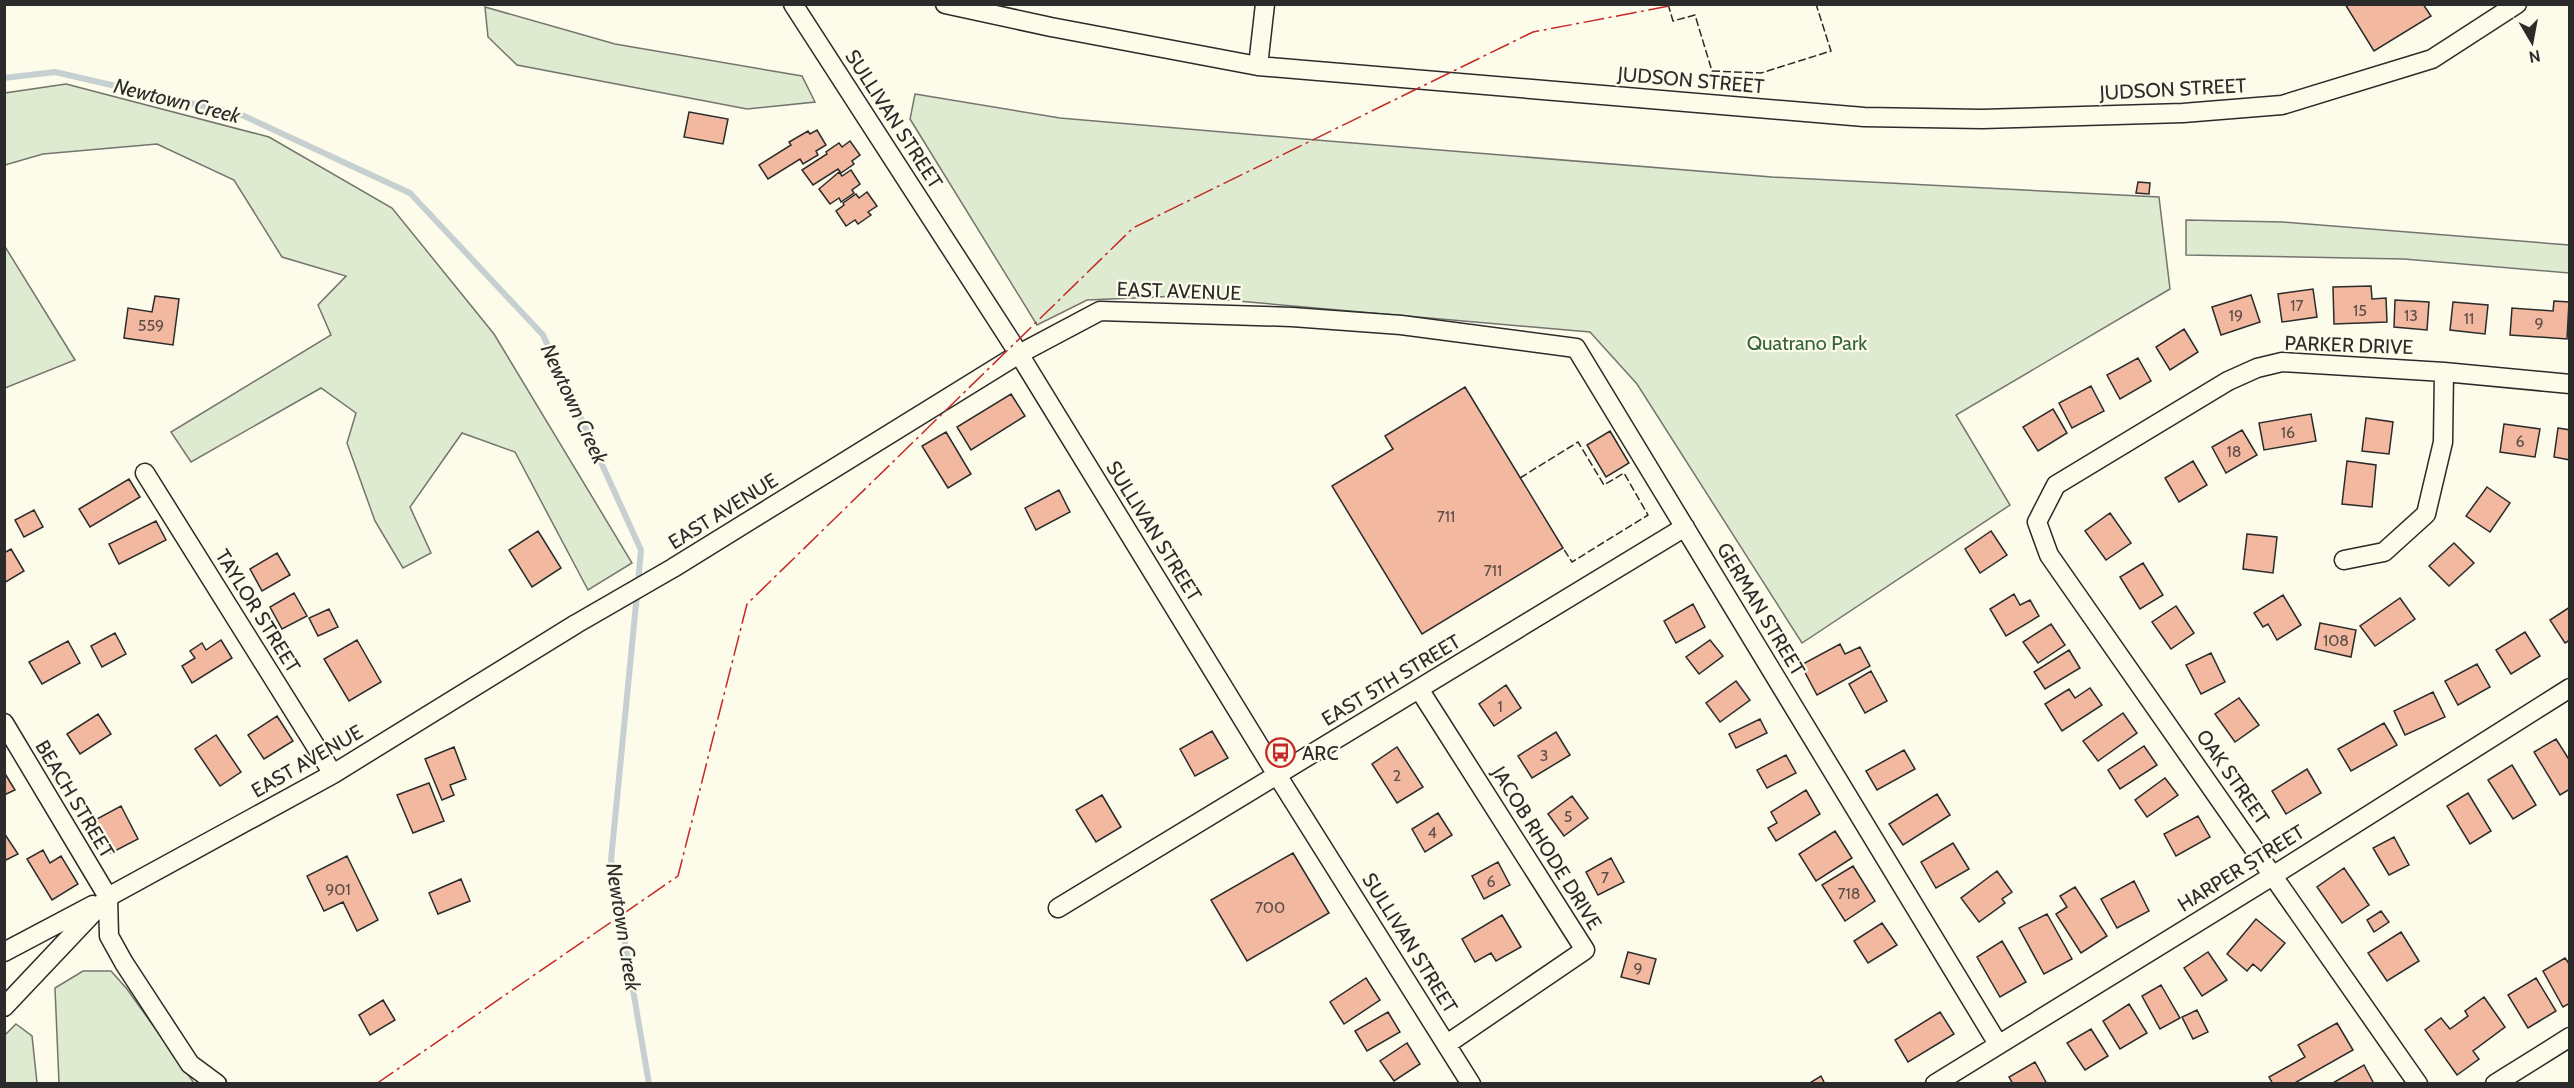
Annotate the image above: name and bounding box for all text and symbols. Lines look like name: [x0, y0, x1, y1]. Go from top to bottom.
north arrow: [2502, 12, 2562, 72]
street label: SULLIVAN STREET: [840, 45, 948, 193]
text: N: [2527, 46, 2542, 67]
street label: JUDSON STREET: [1616, 62, 1766, 98]
water label: Newtown Creek: [111, 73, 244, 129]
street label: JUDSON STREET: [2098, 73, 2247, 105]
street label: EAST AVENUE: [1116, 277, 1242, 305]
house number: 17: [2290, 296, 2304, 315]
house number: 15: [2353, 301, 2367, 320]
house number: 19: [2229, 306, 2243, 325]
house number: 13: [2404, 306, 2418, 325]
house number: 11: [2464, 309, 2474, 328]
house number: 9: [2534, 314, 2544, 333]
house number: 559: [138, 316, 164, 335]
park label: Quatrano Park: [1747, 331, 1867, 355]
street label: PARKER DRIVE: [2284, 331, 2414, 359]
water label: Newtown Creek: [536, 340, 614, 469]
house number: 16: [2281, 423, 2295, 442]
house number: 6: [2515, 432, 2525, 451]
house number: 18: [2227, 442, 2241, 461]
street label: SULLIVAN STREET: [1101, 457, 1207, 606]
street label: EAST AVENUE: [664, 468, 782, 554]
house number: 711: [1437, 507, 1455, 526]
street label: GERMAN STREET: [1712, 538, 1810, 680]
street label: TAYLOR STREET: [211, 545, 306, 677]
house number: 711: [1484, 561, 1502, 580]
street label: EAST 5TH STREET: [1317, 629, 1465, 731]
house number: 108: [2323, 631, 2349, 650]
house number: 1: [1497, 697, 1503, 716]
street label: EAST AVENUE: [247, 719, 367, 803]
street label: OAK STREET: [2191, 725, 2275, 829]
street label: BEACH STREET: [30, 736, 120, 863]
bus stop icon: ARC: [1265, 737, 1297, 769]
place label: ARC: [1302, 741, 1339, 765]
house number: 3: [1540, 746, 1548, 765]
street label: JACOB RHODE DRIVE: [1487, 761, 1607, 934]
house number: 2: [1393, 766, 1401, 785]
house number: 5: [1564, 807, 1572, 826]
street label: HARPER STREET: [2173, 819, 2309, 917]
house number: 4: [1427, 823, 1437, 842]
water label: Newtown Creek: [601, 861, 646, 994]
house number: 7: [1601, 868, 1609, 887]
street label: SULLIVAN STREET: [1357, 869, 1463, 1018]
house number: 6: [1486, 872, 1496, 891]
house number: 901: [325, 880, 351, 899]
house number: 718: [1838, 884, 1860, 903]
house number: 700: [1255, 898, 1285, 917]
house number: 9: [1633, 959, 1643, 978]

